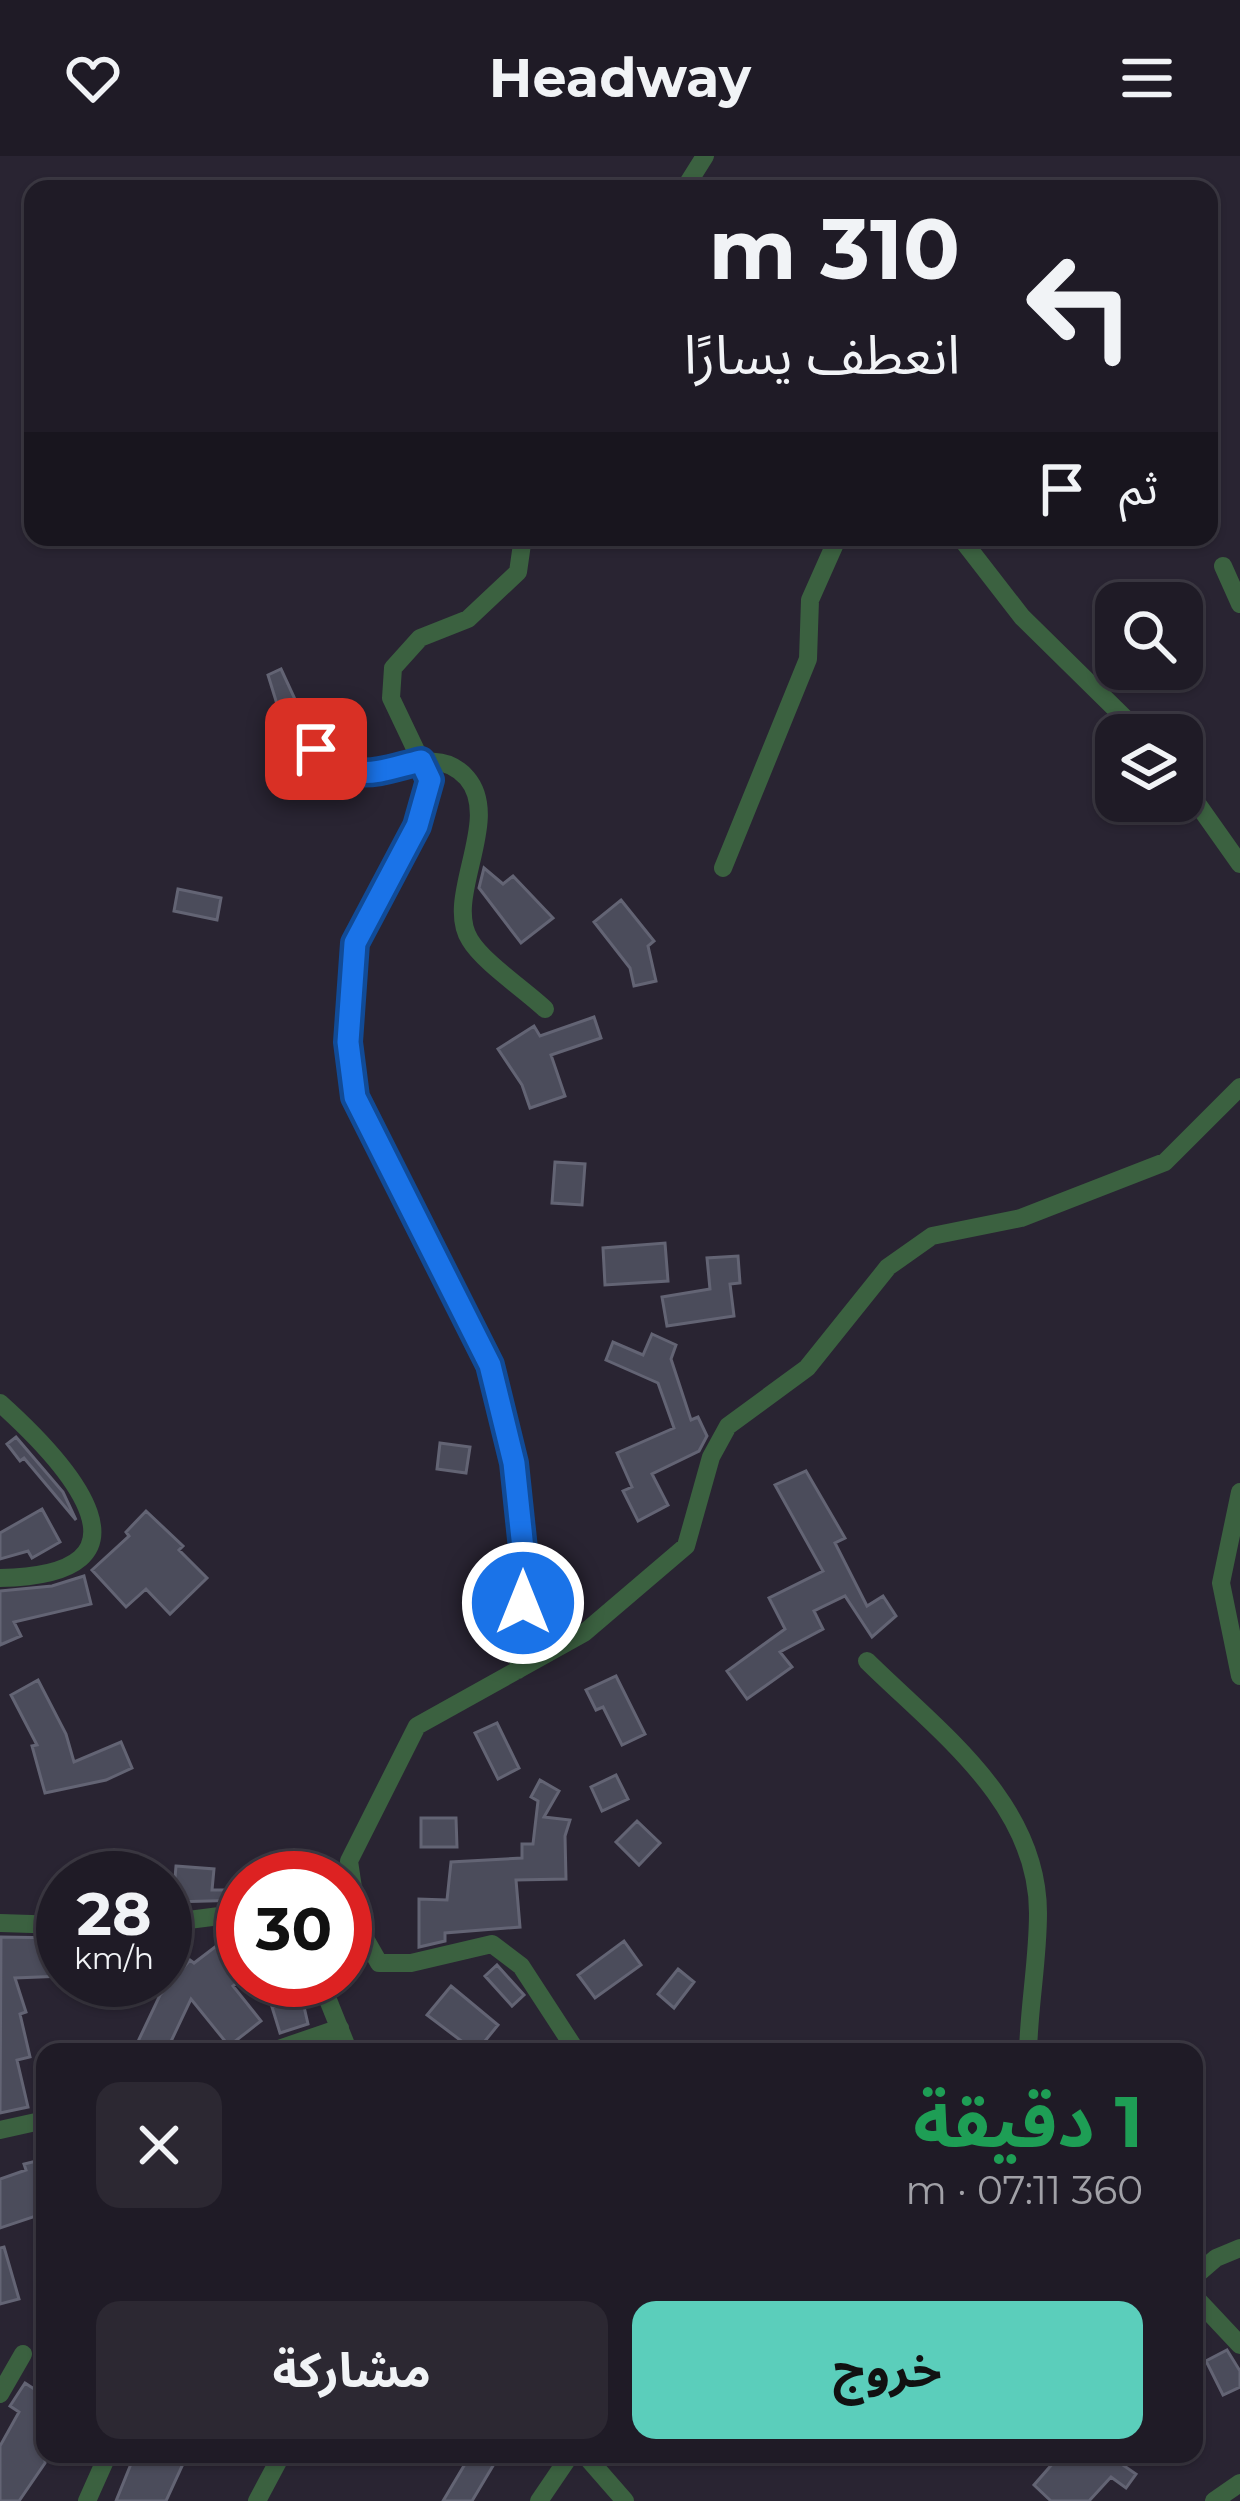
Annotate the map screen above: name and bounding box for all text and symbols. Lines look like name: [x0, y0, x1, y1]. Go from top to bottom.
icon: heart: [60, 45, 126, 111]
text: Headway: [489, 45, 751, 111]
icon: menu: [1114, 45, 1180, 111]
text: 310 m: [708, 198, 960, 300]
icon: left: [1002, 228, 1158, 384]
text: انعطف يسارًا: [684, 322, 960, 388]
icon: arrive: [1029, 456, 1095, 522]
text: ثم: [1119, 460, 1158, 515]
map controls: [1095, 582, 1203, 822]
button: search: [1095, 582, 1203, 690]
pin: [265, 698, 367, 800]
button: layers: [1095, 714, 1203, 822]
icon: arrive: [283, 716, 349, 782]
position arrow: [460, 1540, 586, 1666]
speed limit sign: 30: [216, 1851, 372, 2007]
text: 28: [77, 1877, 152, 1950]
text: km/h: [74, 1940, 154, 1977]
text: 1 دقيقة: [913, 2077, 1143, 2165]
button: close: [96, 2082, 222, 2208]
text: 360 m · 07:11: [905, 2166, 1143, 2214]
button: مشاركة: [96, 2301, 608, 2439]
button: خروج: [632, 2301, 1143, 2439]

